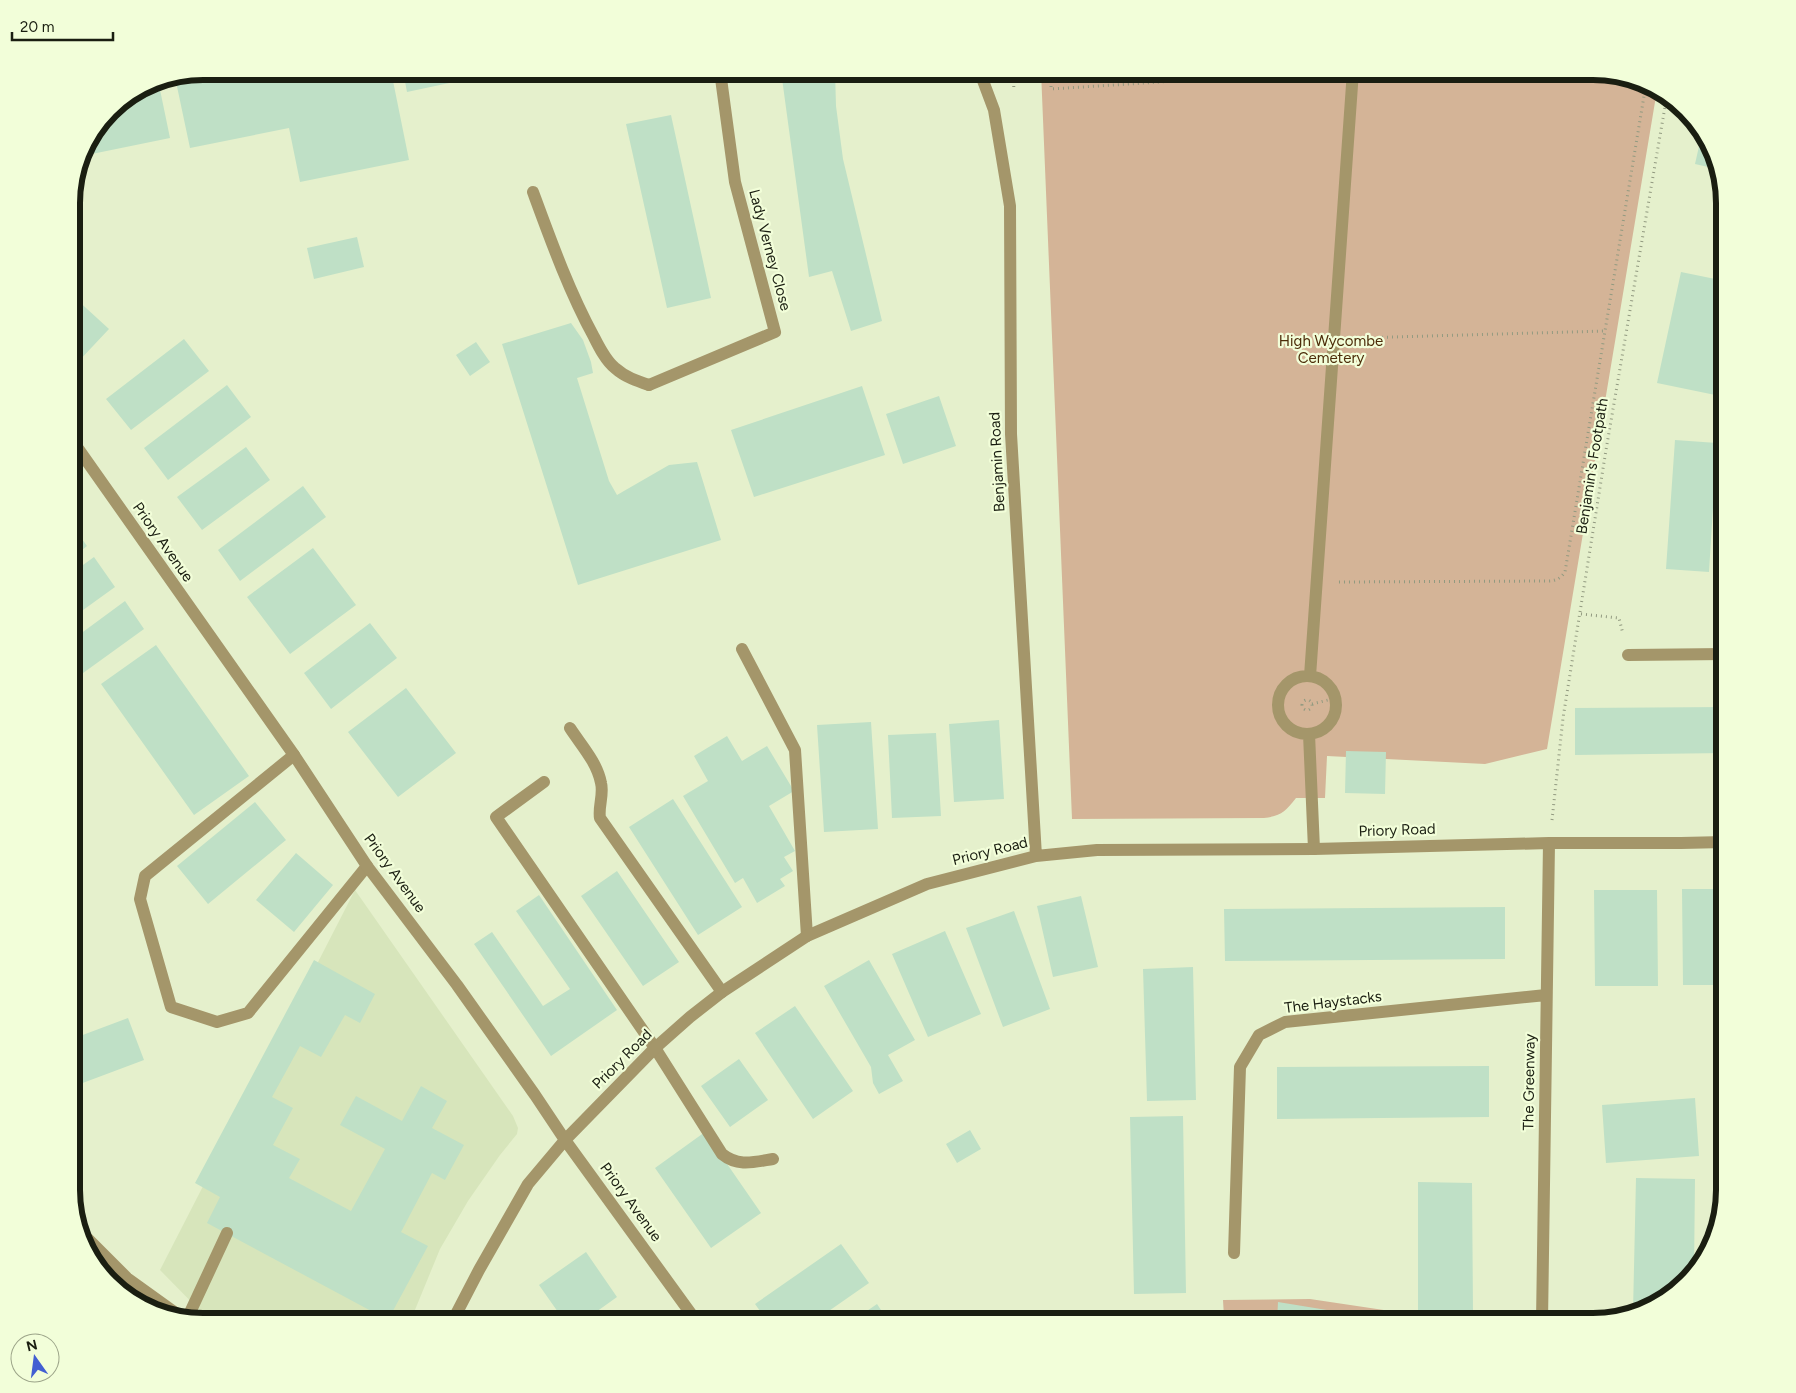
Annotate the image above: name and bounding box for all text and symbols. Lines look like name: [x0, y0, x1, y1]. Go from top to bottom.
scale bar: [12, 10, 114, 42]
text: 20 m: [20, 18, 54, 36]
street label: Lady Verney Close: [745, 187, 795, 313]
park label: High Wycombe Cemetery: [1279, 332, 1383, 367]
street label: Benjamin's Footpath: [1572, 397, 1612, 535]
street label: Benjamin Road: [985, 411, 1009, 513]
street label: Priory Avenue: [129, 499, 197, 585]
street label: Priory Road: [1358, 820, 1436, 840]
street label: Priory Avenue: [360, 830, 430, 916]
street label: Priory Road: [950, 833, 1030, 869]
street label: The Haystacks: [1283, 987, 1383, 1017]
street label: Priory Road: [588, 1025, 656, 1093]
street label: The Greenway: [1519, 1033, 1539, 1130]
street label: Priory Avenue: [596, 1159, 666, 1245]
north arrow: [10, 1333, 60, 1383]
text: N: [25, 1336, 39, 1355]

